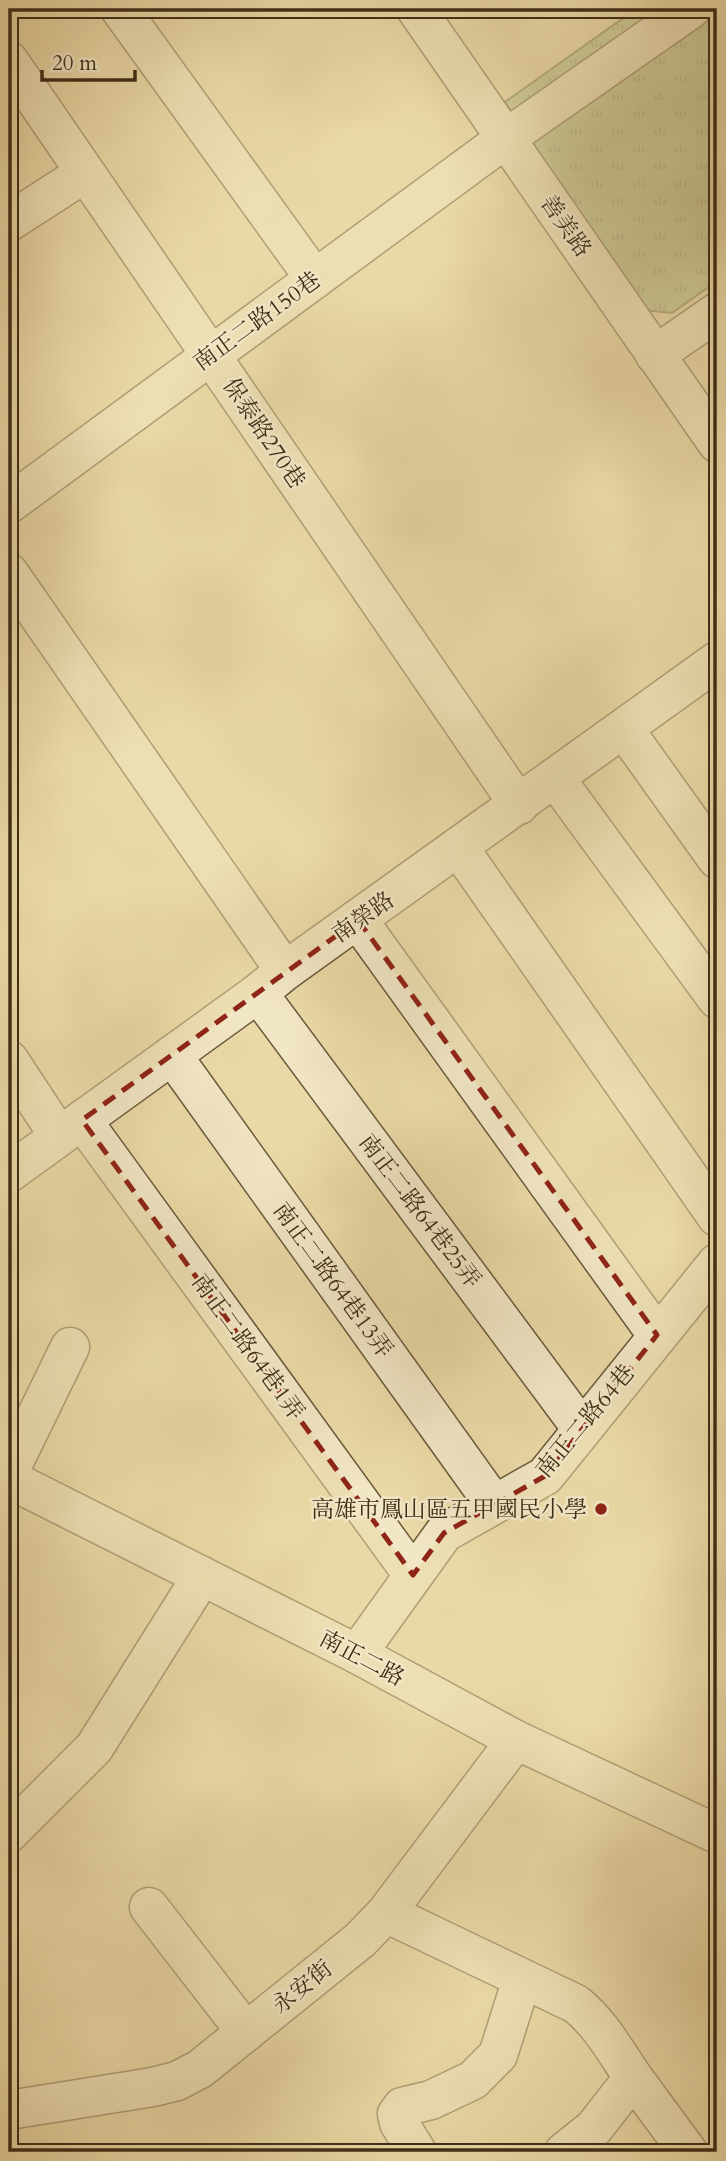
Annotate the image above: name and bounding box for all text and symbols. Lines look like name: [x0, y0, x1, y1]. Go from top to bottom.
scale bar: [42, 38, 135, 82]
text: 20 m: [52, 49, 97, 78]
street label: 善美路: [534, 189, 598, 263]
street label: 南正二路150巷: [187, 264, 327, 378]
street label: 保泰路270巷: [216, 372, 312, 494]
street label: 南榮路: [326, 885, 400, 949]
street label: 南正二路64巷25弄: [352, 1128, 488, 1294]
street label: 南正二路64巷13弄: [266, 1196, 400, 1364]
street label: 南正二路64巷1弄: [185, 1268, 311, 1426]
street label: 南正二路64巷: [529, 1358, 641, 1484]
place label: 高雄市鳳山區五甲國民小學: [311, 1494, 587, 1525]
marker: 高雄市鳳山區五甲國民小學: [593, 1501, 609, 1517]
street label: 南正二路: [314, 1623, 410, 1693]
street label: 永安街: [265, 1953, 339, 2021]

